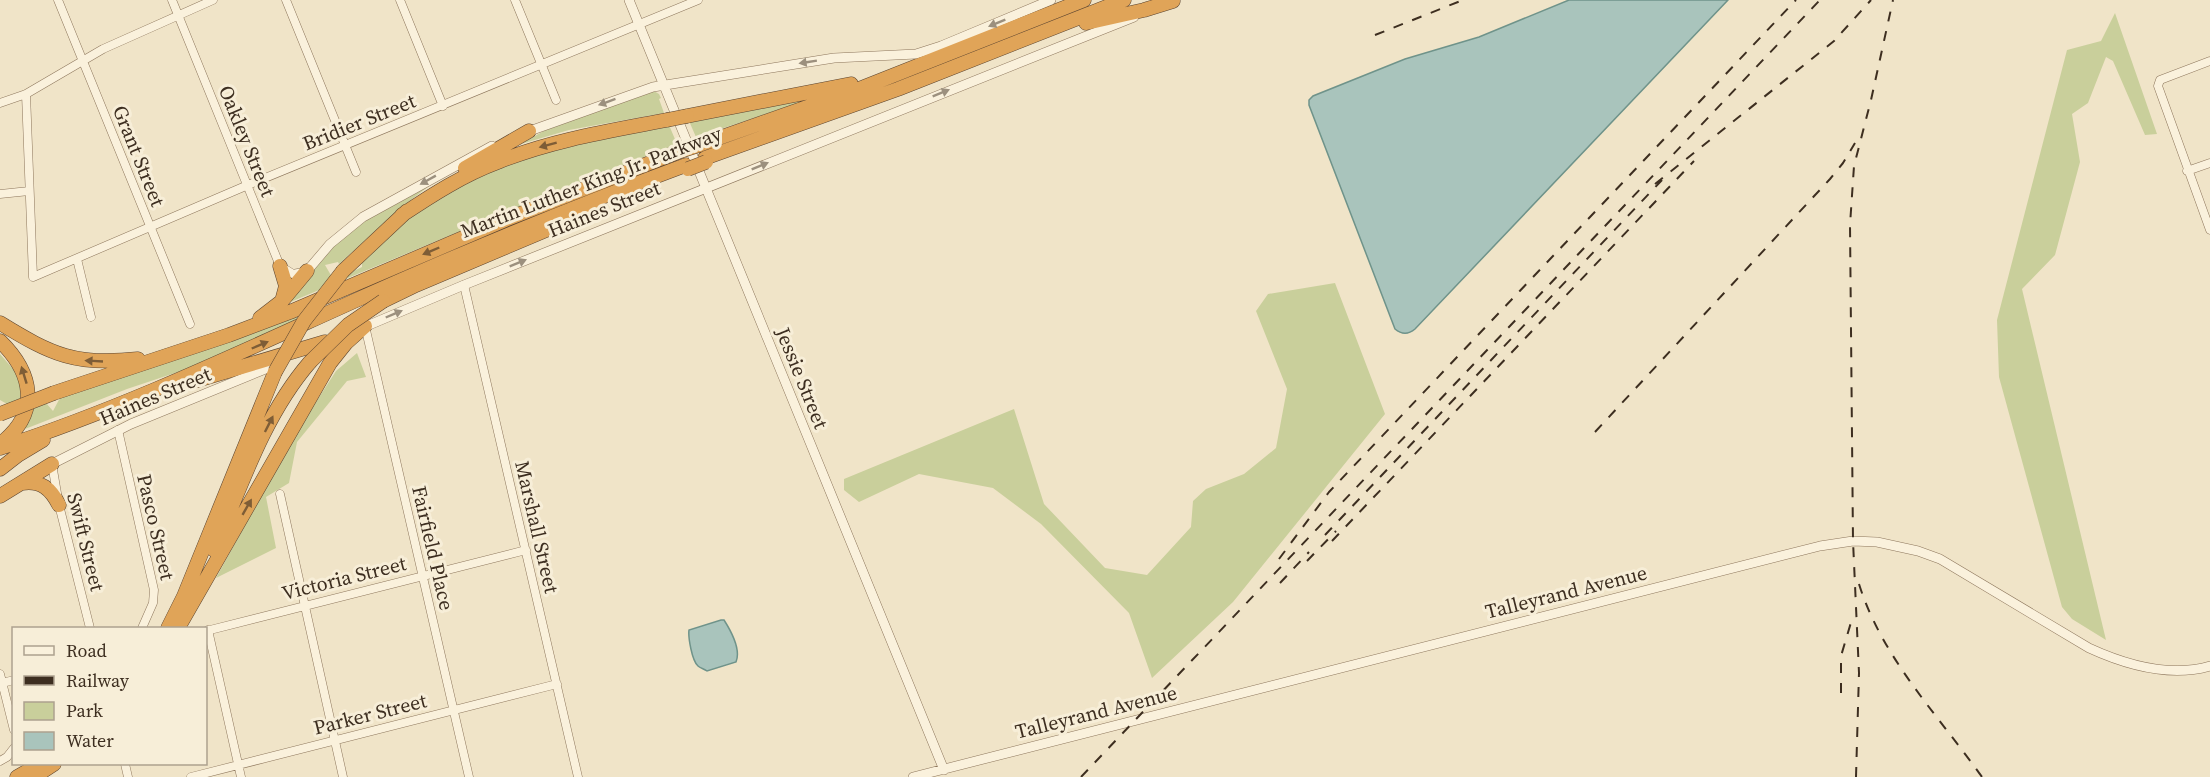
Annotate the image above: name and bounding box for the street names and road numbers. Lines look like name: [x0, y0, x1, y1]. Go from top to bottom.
street label: Oakley Street: [212, 81, 282, 201]
street label: Bridier Street: [298, 86, 420, 157]
street label: Grant Street: [106, 101, 172, 211]
street label: Martin Luther King Jr. Parkway: [456, 119, 726, 245]
street label: Haines Street: [544, 174, 665, 244]
street label: Jessie Street: [769, 322, 835, 433]
street label: Haines Street: [95, 360, 216, 432]
street label: Marshall Street: [508, 458, 566, 596]
street label: Pasco Street: [130, 471, 182, 583]
street label: Fairfield Place: [405, 483, 461, 613]
street label: Swift Street: [60, 490, 112, 595]
street label: Victoria Street: [279, 549, 410, 607]
street label: Talleyrand Avenue: [1482, 558, 1650, 626]
street label: Talleyrand Avenue: [1012, 678, 1180, 746]
street label: Parker Street: [310, 686, 430, 742]

